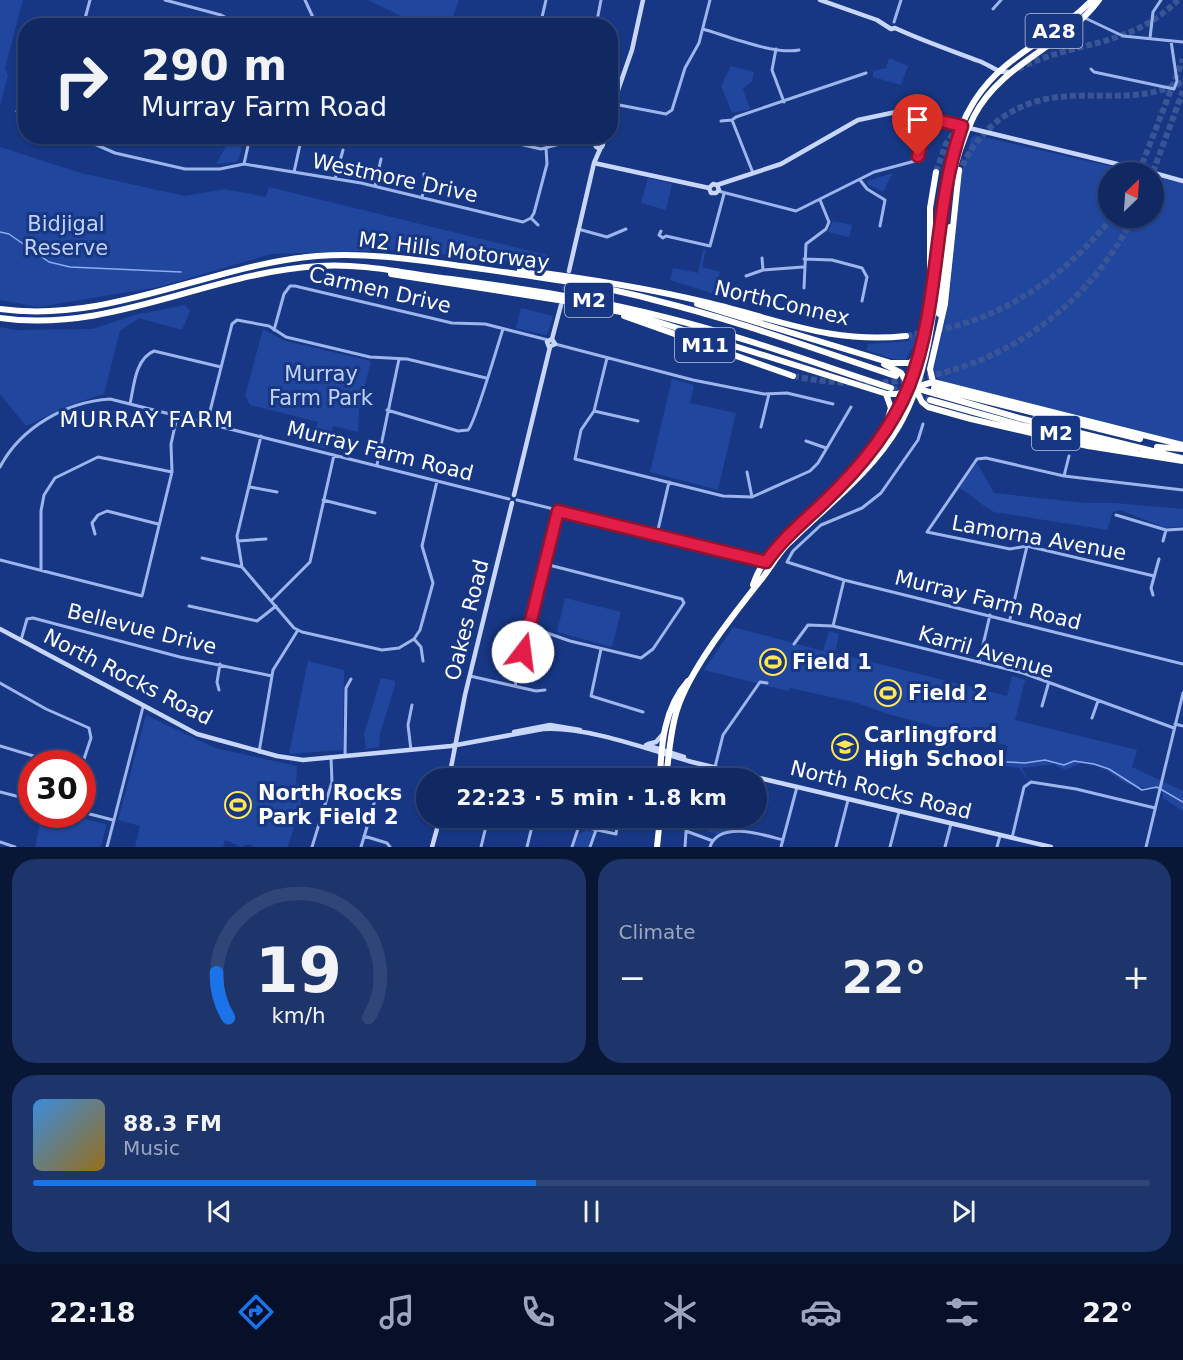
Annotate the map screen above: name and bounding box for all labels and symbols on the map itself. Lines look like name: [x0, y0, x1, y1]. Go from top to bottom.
road number: A28: [1026, 14, 1082, 48]
pin: [892, 94, 943, 156]
street label: Westmore Drive: [310, 149, 480, 207]
north arrow: [1098, 162, 1164, 228]
park label: Bidjigal Reserve: [24, 212, 108, 260]
street label: M2 Hills Motorway: [357, 227, 551, 275]
street label: Carmen Drive: [307, 262, 453, 318]
street label: NorthConnex: [712, 276, 852, 330]
road number: M2: [565, 283, 613, 317]
road number: M11: [675, 328, 735, 362]
park label: Murray Farm Park: [269, 362, 374, 410]
district label: MURRAY FARM: [60, 407, 235, 432]
street label: Murray Farm Road: [284, 416, 476, 486]
road number: M2: [1032, 416, 1080, 450]
street label: Lamorna Avenue: [950, 511, 1128, 565]
street label: Oakes Road: [440, 557, 494, 683]
street label: Murray Farm Road: [892, 565, 1084, 635]
street label: Bellevue Drive: [65, 599, 219, 659]
position arrow: [491, 620, 555, 684]
street label: Karril Avenue: [916, 621, 1056, 683]
street label: North Rocks Road: [40, 624, 216, 730]
sports icon: Field 1: [758, 647, 788, 677]
place label: Field 1: [792, 650, 872, 674]
sports icon: Field 2: [873, 678, 903, 708]
place label: Field 2: [908, 681, 988, 705]
place label: Carlingford High School: [864, 723, 1005, 771]
school or university icon: Carlingford High School: [830, 732, 860, 762]
speed limit sign: 30: [18, 750, 96, 828]
street label: North Rocks Road: [788, 756, 974, 824]
place label: North Rocks Park Field 2: [258, 781, 402, 829]
sports icon: North Rocks Park Field 2: [223, 790, 253, 820]

